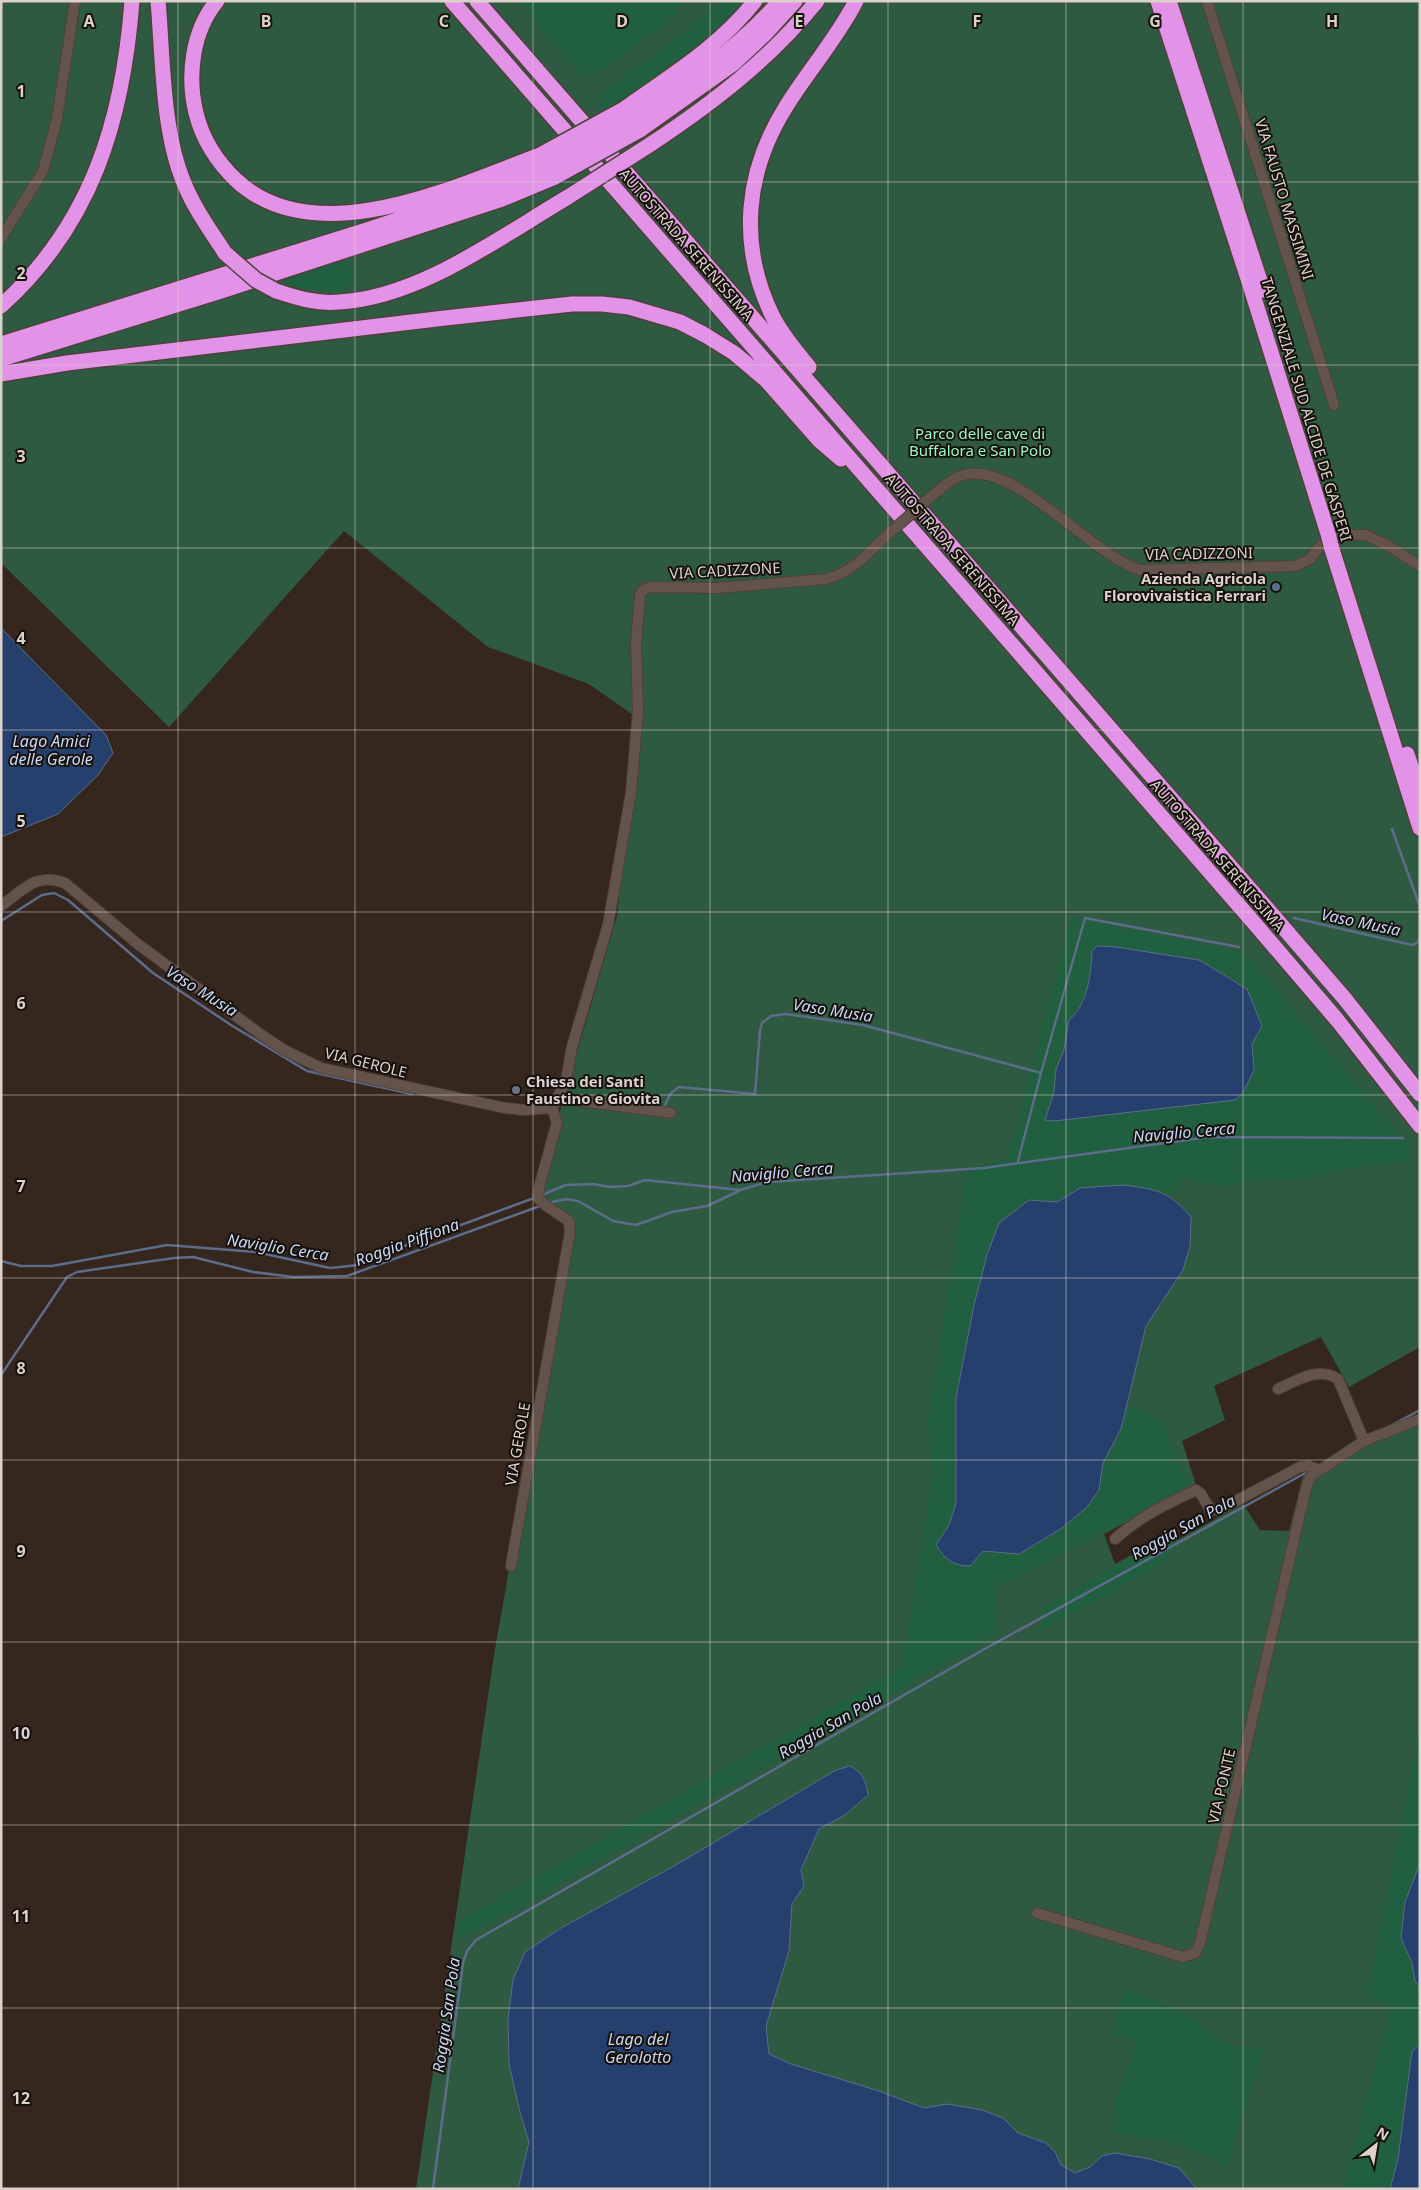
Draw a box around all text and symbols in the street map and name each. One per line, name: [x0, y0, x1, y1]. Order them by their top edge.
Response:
text: A: [83, 10, 95, 32]
text: B: [261, 10, 271, 32]
text: C: [439, 10, 449, 32]
text: D: [616, 10, 628, 32]
text: E: [795, 10, 804, 32]
text: F: [973, 10, 981, 32]
text: G: [1149, 10, 1161, 32]
text: H: [1326, 10, 1338, 32]
text: 1: [16, 80, 26, 102]
street label: VIA FAUSTO MASSIMINI: [1251, 116, 1319, 282]
street label: AUTOSTRADA SERENISSIMA: [615, 164, 759, 325]
text: 2: [16, 262, 26, 284]
street label: TANGENZIALE SUD ALCIDE DE GASPERI: [1257, 275, 1357, 543]
park label: Parco delle cave di Buffalora e San Polo: [909, 423, 1051, 460]
text: 3: [16, 445, 26, 467]
street label: AUTOSTRADA SERENISSIMA: [881, 469, 1025, 630]
street label: VIA CADIZZONI: [1145, 542, 1253, 564]
street label: VIA CADIZZONE: [669, 557, 781, 583]
place label: Azienda Agricola Florovivaistica Ferrari: [1104, 568, 1266, 605]
marker: Azienda Agricola Florovivaistica Ferrari: [1270, 581, 1282, 593]
text: 4: [16, 627, 26, 649]
water label: Lago Amici delle Gerole: [9, 730, 93, 770]
street label: AUTOSTRADA SERENISSIMA: [1146, 775, 1290, 936]
text: 5: [16, 810, 26, 832]
water label: Vaso Musia: [1319, 903, 1403, 941]
water label: Vaso Musia: [162, 960, 242, 1022]
text: 6: [16, 992, 26, 1014]
water label: Vaso Musia: [792, 993, 874, 1027]
street label: VIA GEROLE: [323, 1042, 409, 1082]
place label: Chiesa dei Santi Faustino e Giovita: [526, 1071, 660, 1108]
marker: Chiesa dei Santi Faustino e Giovita: [510, 1084, 522, 1096]
water label: Naviglio Cerca: [1132, 1117, 1236, 1147]
water label: Naviglio Cerca: [730, 1157, 834, 1187]
text: 7: [16, 1175, 26, 1197]
water label: Roggia Piffiona: [352, 1213, 462, 1271]
water label: Naviglio Cerca: [226, 1228, 330, 1266]
text: 8: [16, 1357, 26, 1379]
street label: VIA GEROLE: [500, 1401, 534, 1487]
water label: Roggia San Pola: [1127, 1489, 1239, 1565]
text: 9: [16, 1540, 26, 1562]
water label: Roggia San Pola: [774, 1686, 886, 1764]
text: 10: [12, 1722, 30, 1744]
street label: VIA PONTE: [1203, 1747, 1239, 1825]
text: 11: [12, 1905, 30, 1927]
water label: Roggia San Pola: [427, 1956, 465, 2074]
water label: Lago del Gerolotto: [605, 2028, 671, 2068]
text: 12: [12, 2087, 30, 2109]
north arrow: [1351, 2120, 1401, 2170]
text: N: [1373, 2122, 1393, 2145]

